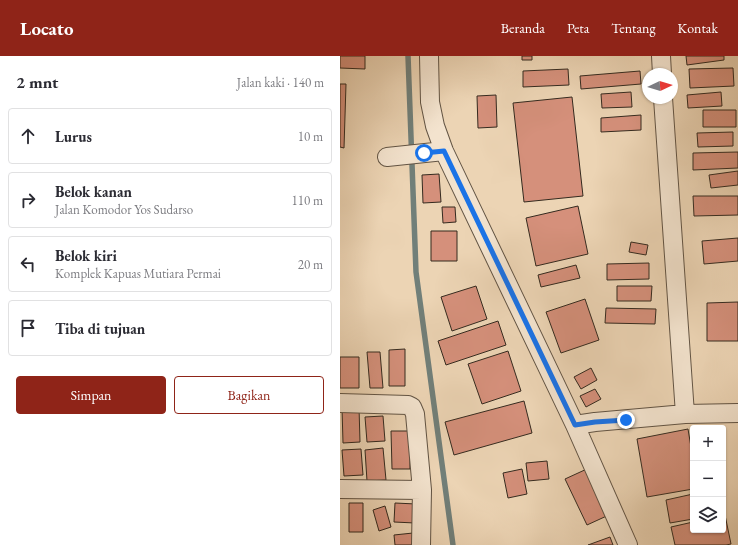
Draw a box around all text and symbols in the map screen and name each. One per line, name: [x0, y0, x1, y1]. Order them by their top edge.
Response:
text: Locato: [20, 16, 74, 41]
text: Beranda: [501, 19, 545, 37]
text: Peta: [567, 19, 589, 37]
text: Tentang: [611, 19, 656, 37]
text: Kontak: [678, 19, 718, 37]
north arrow: [642, 68, 678, 104]
text: 2 mnt: [16, 71, 58, 93]
text: Jalan kaki · 140 m: [237, 74, 324, 91]
icon: ahead: [17, 125, 39, 147]
text: Lurus: [55, 127, 92, 146]
text: 10 m: [298, 128, 323, 145]
route start: [415, 144, 433, 162]
text: Belok kanan: [55, 182, 132, 201]
icon: right: [17, 189, 39, 211]
text: 110 m: [292, 192, 323, 209]
text: Jalan Komodor Yos Sudarso: [55, 201, 193, 218]
text: Belok kiri: [55, 246, 117, 265]
icon: left: [17, 253, 39, 275]
text: 20 m: [298, 256, 323, 273]
text: Komplek Kapuas Mutiara Permai: [55, 265, 221, 282]
icon: arrive: [17, 317, 39, 339]
text: Tiba di tujuan: [55, 319, 145, 338]
button: Simpan: [16, 376, 166, 414]
button: Bagikan: [174, 376, 324, 414]
route end: [617, 411, 635, 429]
map controls: [690, 425, 726, 533]
button: +: [690, 425, 726, 461]
button: −: [690, 461, 726, 497]
button: layers: [690, 497, 726, 533]

